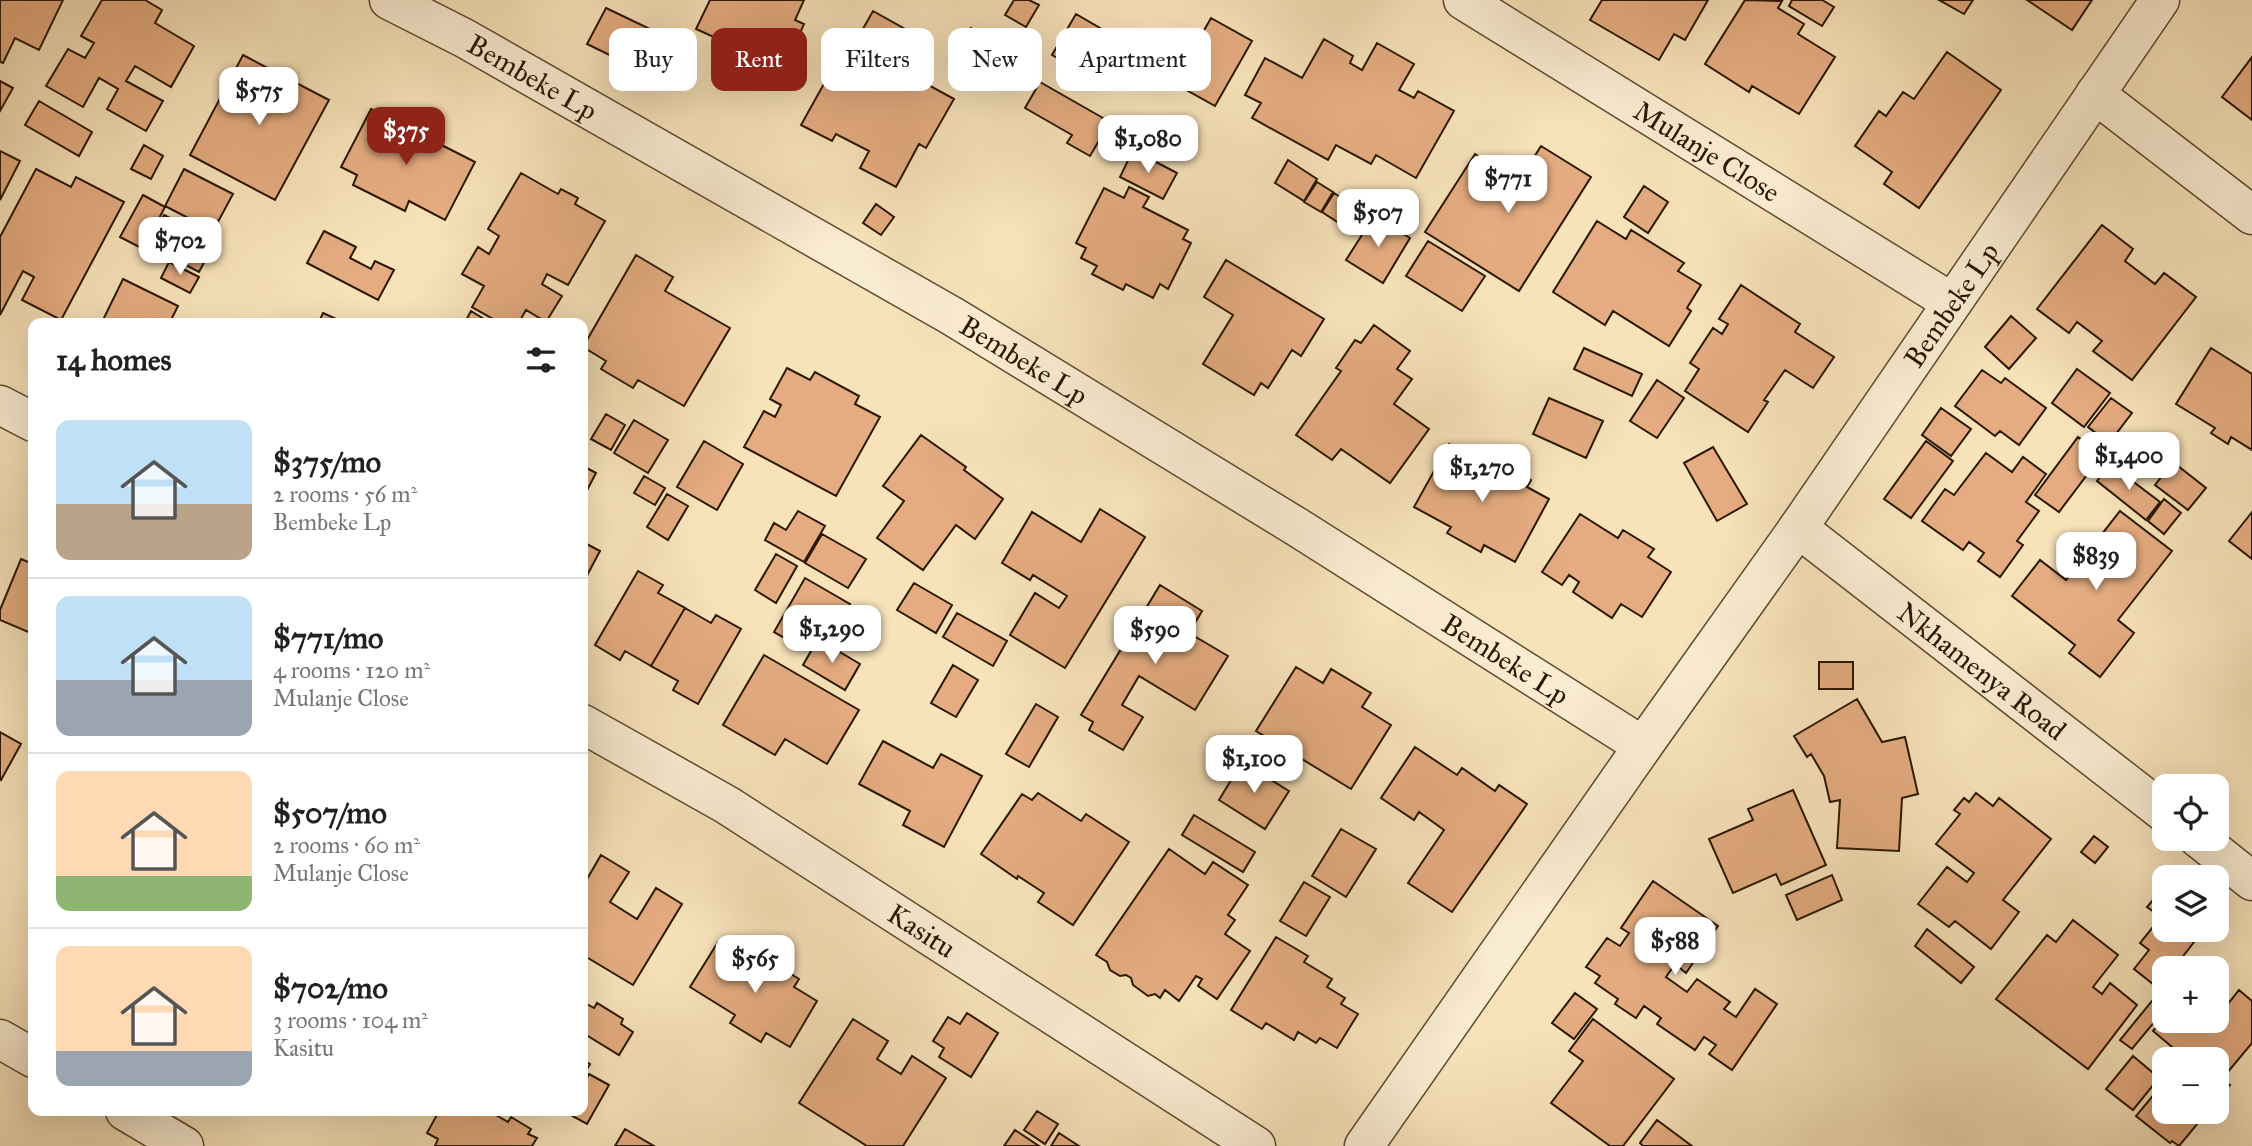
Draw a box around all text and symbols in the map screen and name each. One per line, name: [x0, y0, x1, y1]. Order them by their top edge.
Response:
street label: Bembeke Lp: [461, 26, 604, 128]
chip: Buy: [609, 28, 697, 91]
chip: Rent: [711, 28, 807, 91]
chip: Filters: [821, 28, 934, 91]
chip: New: [948, 28, 1042, 91]
chip: Apartment: [1056, 28, 1211, 91]
pin: $575: [218, 68, 300, 127]
text: $575: [235, 76, 283, 104]
street label: Mulanje Close: [1628, 93, 1787, 209]
pin: $375: [365, 108, 447, 167]
text: $375: [383, 116, 429, 144]
pin: $1,080: [1091, 116, 1205, 175]
text: $1,080: [1114, 124, 1182, 152]
pin: $771: [1467, 156, 1549, 215]
text: $771: [1484, 164, 1532, 192]
pin: $507: [1337, 190, 1419, 249]
text: $507: [1353, 198, 1403, 226]
pin: $702: [139, 218, 221, 277]
text: $702: [155, 226, 205, 254]
street label: Bembeke Lp: [1896, 235, 2006, 374]
street label: Bembeke Lp: [953, 308, 1094, 412]
icon: filters: [522, 341, 560, 379]
text: 14 homes: [56, 342, 171, 378]
pin: $1,400: [2072, 433, 2186, 492]
text: $1,400: [2095, 441, 2163, 469]
text: $375/mo: [273, 444, 381, 480]
pin: $1,270: [1425, 444, 1539, 504]
icon: home: [112, 448, 196, 532]
text: $1,270: [1449, 453, 1515, 481]
text: 2 rooms · 56 m²: [273, 480, 417, 508]
text: Bembeke Lp: [273, 508, 391, 536]
pin: $839: [2055, 532, 2137, 592]
text: $839: [2072, 541, 2120, 569]
street label: Nkhamenya Road: [1891, 594, 2074, 747]
pin: $1,290: [775, 606, 889, 665]
pin: $590: [1114, 606, 1196, 666]
street label: Bembeke Lp: [1435, 606, 1576, 712]
text: $1,290: [799, 614, 865, 642]
text: $590: [1130, 615, 1180, 643]
text: $771/mo: [273, 620, 383, 656]
icon: home: [112, 624, 196, 708]
text: 4 rooms · 120 m²: [273, 656, 430, 684]
text: Mulanje Close: [273, 684, 409, 712]
pin: $1,100: [1197, 736, 1311, 795]
text: $1,100: [1222, 744, 1286, 772]
map controls: [2152, 774, 2229, 1124]
button: locate: [2152, 774, 2229, 851]
text: $507/mo: [273, 795, 387, 831]
icon: home: [112, 799, 196, 883]
text: 2 rooms · 60 m²: [273, 831, 420, 859]
text: Mulanje Close: [273, 859, 409, 887]
button: layers: [2152, 865, 2229, 942]
street label: Kasitu: [881, 896, 963, 965]
pin: $588: [1634, 918, 1716, 977]
text: $588: [1651, 926, 1699, 954]
pin: $565: [714, 936, 796, 995]
text: $565: [732, 944, 778, 972]
button: +: [2152, 956, 2229, 1033]
text: $702/mo: [273, 970, 388, 1006]
icon: home: [112, 974, 196, 1058]
text: 3 rooms · 104 m²: [273, 1006, 428, 1034]
text: Kasitu: [273, 1034, 334, 1062]
button: −: [2152, 1047, 2229, 1124]

